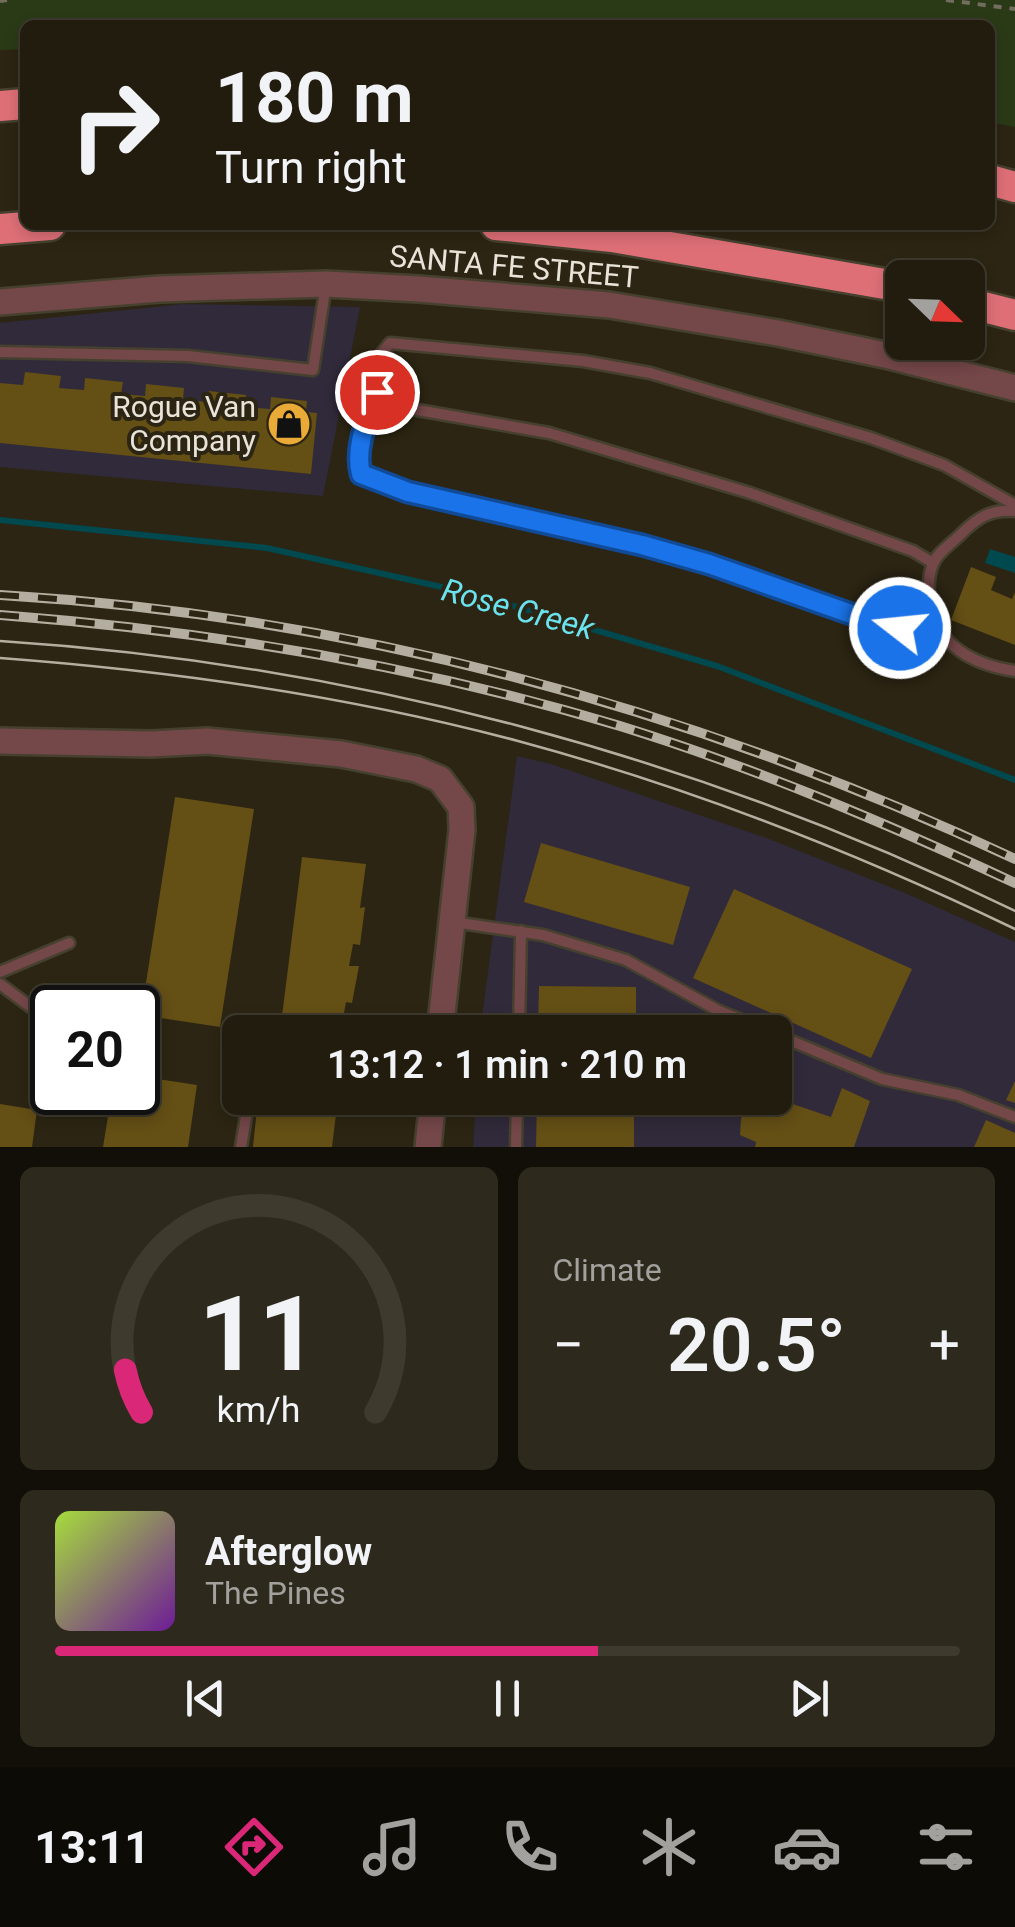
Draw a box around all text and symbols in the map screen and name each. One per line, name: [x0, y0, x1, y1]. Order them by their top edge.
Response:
text: 180 m: [215, 57, 414, 139]
icon: right: [50, 60, 180, 190]
text: Turn right: [215, 141, 407, 194]
street label: SANTA FE STREET: [388, 238, 640, 295]
north arrow: [885, 260, 985, 360]
map controls: [885, 260, 985, 360]
pin: [335, 350, 420, 435]
icon: arrive: [350, 365, 405, 420]
place label: Rogue Van Company: [112, 389, 256, 458]
shop icon: Rogue Van Company: [266, 401, 312, 447]
water label: Rose Creek: [438, 570, 600, 648]
position arrow: [848, 576, 952, 680]
speed limit sign: 20: [30, 985, 160, 1115]
text: 13:12 · 1 min · 210 m: [327, 1043, 687, 1087]
text: Climate: [553, 1251, 662, 1289]
text: 11: [199, 1274, 318, 1395]
text: 20.5°: [667, 1301, 846, 1389]
text: −: [553, 1313, 584, 1377]
text: +: [929, 1313, 960, 1377]
text: km/h: [217, 1389, 301, 1431]
text: Afterglow: [205, 1530, 372, 1574]
text: The Pines: [205, 1574, 346, 1612]
icon: previous: [178, 1671, 233, 1726]
icon: pause: [480, 1671, 535, 1726]
icon: next: [782, 1671, 837, 1726]
icon: directions: [219, 1812, 289, 1882]
icon: music: [357, 1812, 427, 1882]
icon: phone: [495, 1812, 565, 1882]
icon: climate: [634, 1812, 704, 1882]
icon: car: [772, 1812, 842, 1882]
icon: filters: [911, 1812, 981, 1882]
text: 13:11: [34, 1821, 150, 1874]

